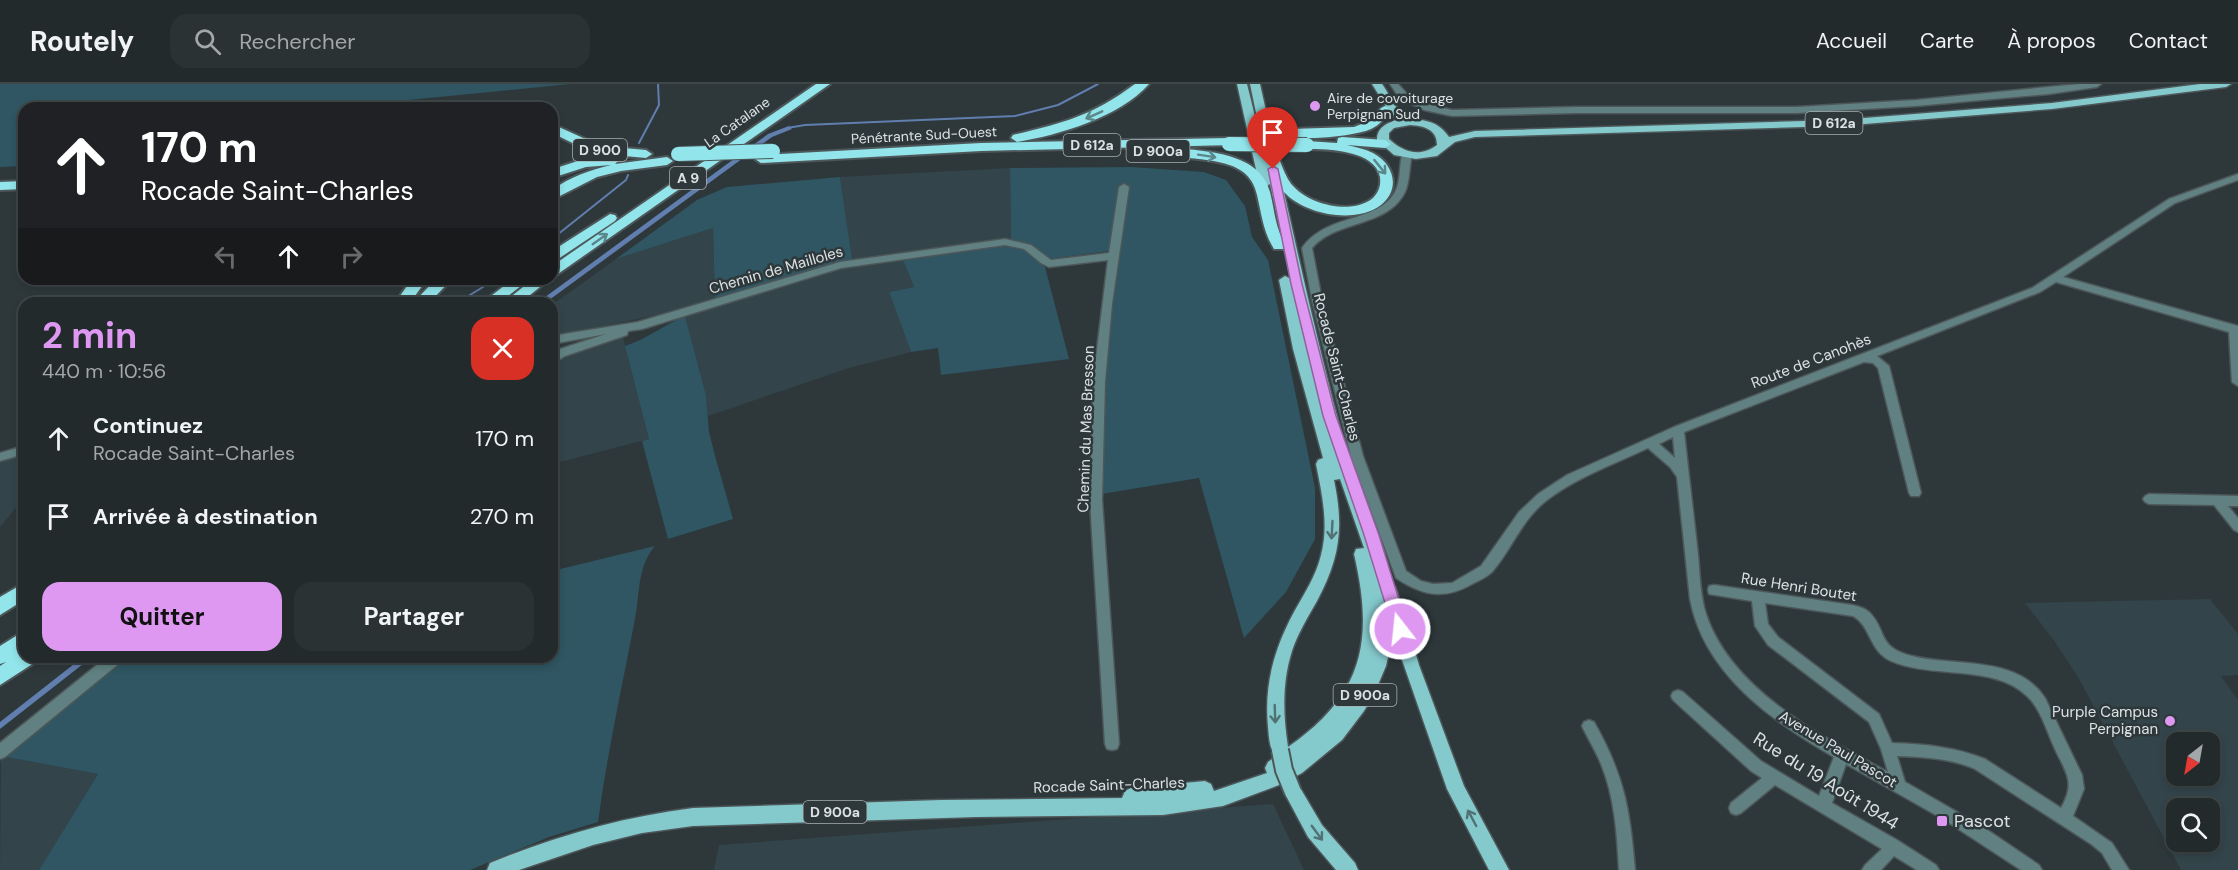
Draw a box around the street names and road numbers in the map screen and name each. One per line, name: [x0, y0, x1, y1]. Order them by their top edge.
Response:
street label: La Catalane: [701, 93, 773, 151]
road number: D 612a: [1806, 112, 1862, 134]
street label: Pénétrante Sud-Ouest: [851, 122, 997, 148]
road number: D 612a: [1064, 134, 1120, 156]
road number: D 900: [573, 139, 627, 161]
road number: D 900a: [1126, 140, 1190, 162]
road number: A 9: [670, 167, 706, 189]
street label: Chemin de Mailloles: [707, 241, 845, 299]
street label: Rocade Saint-Charles: [1309, 291, 1365, 443]
street label: Route de Canohès: [1748, 329, 1874, 393]
street label: Chemin du Mas Bresson: [1073, 345, 1099, 513]
street label: Rue Henri Boutet: [1740, 568, 1858, 606]
road number: D 900a: [1334, 684, 1396, 706]
street label: Avenue Paul Pascot: [1775, 706, 1901, 792]
street label: Rue du 19 Août 1944: [1749, 727, 1903, 836]
street label: Rocade Saint-Charles: [1033, 772, 1185, 798]
road number: D 900a: [804, 801, 866, 823]

